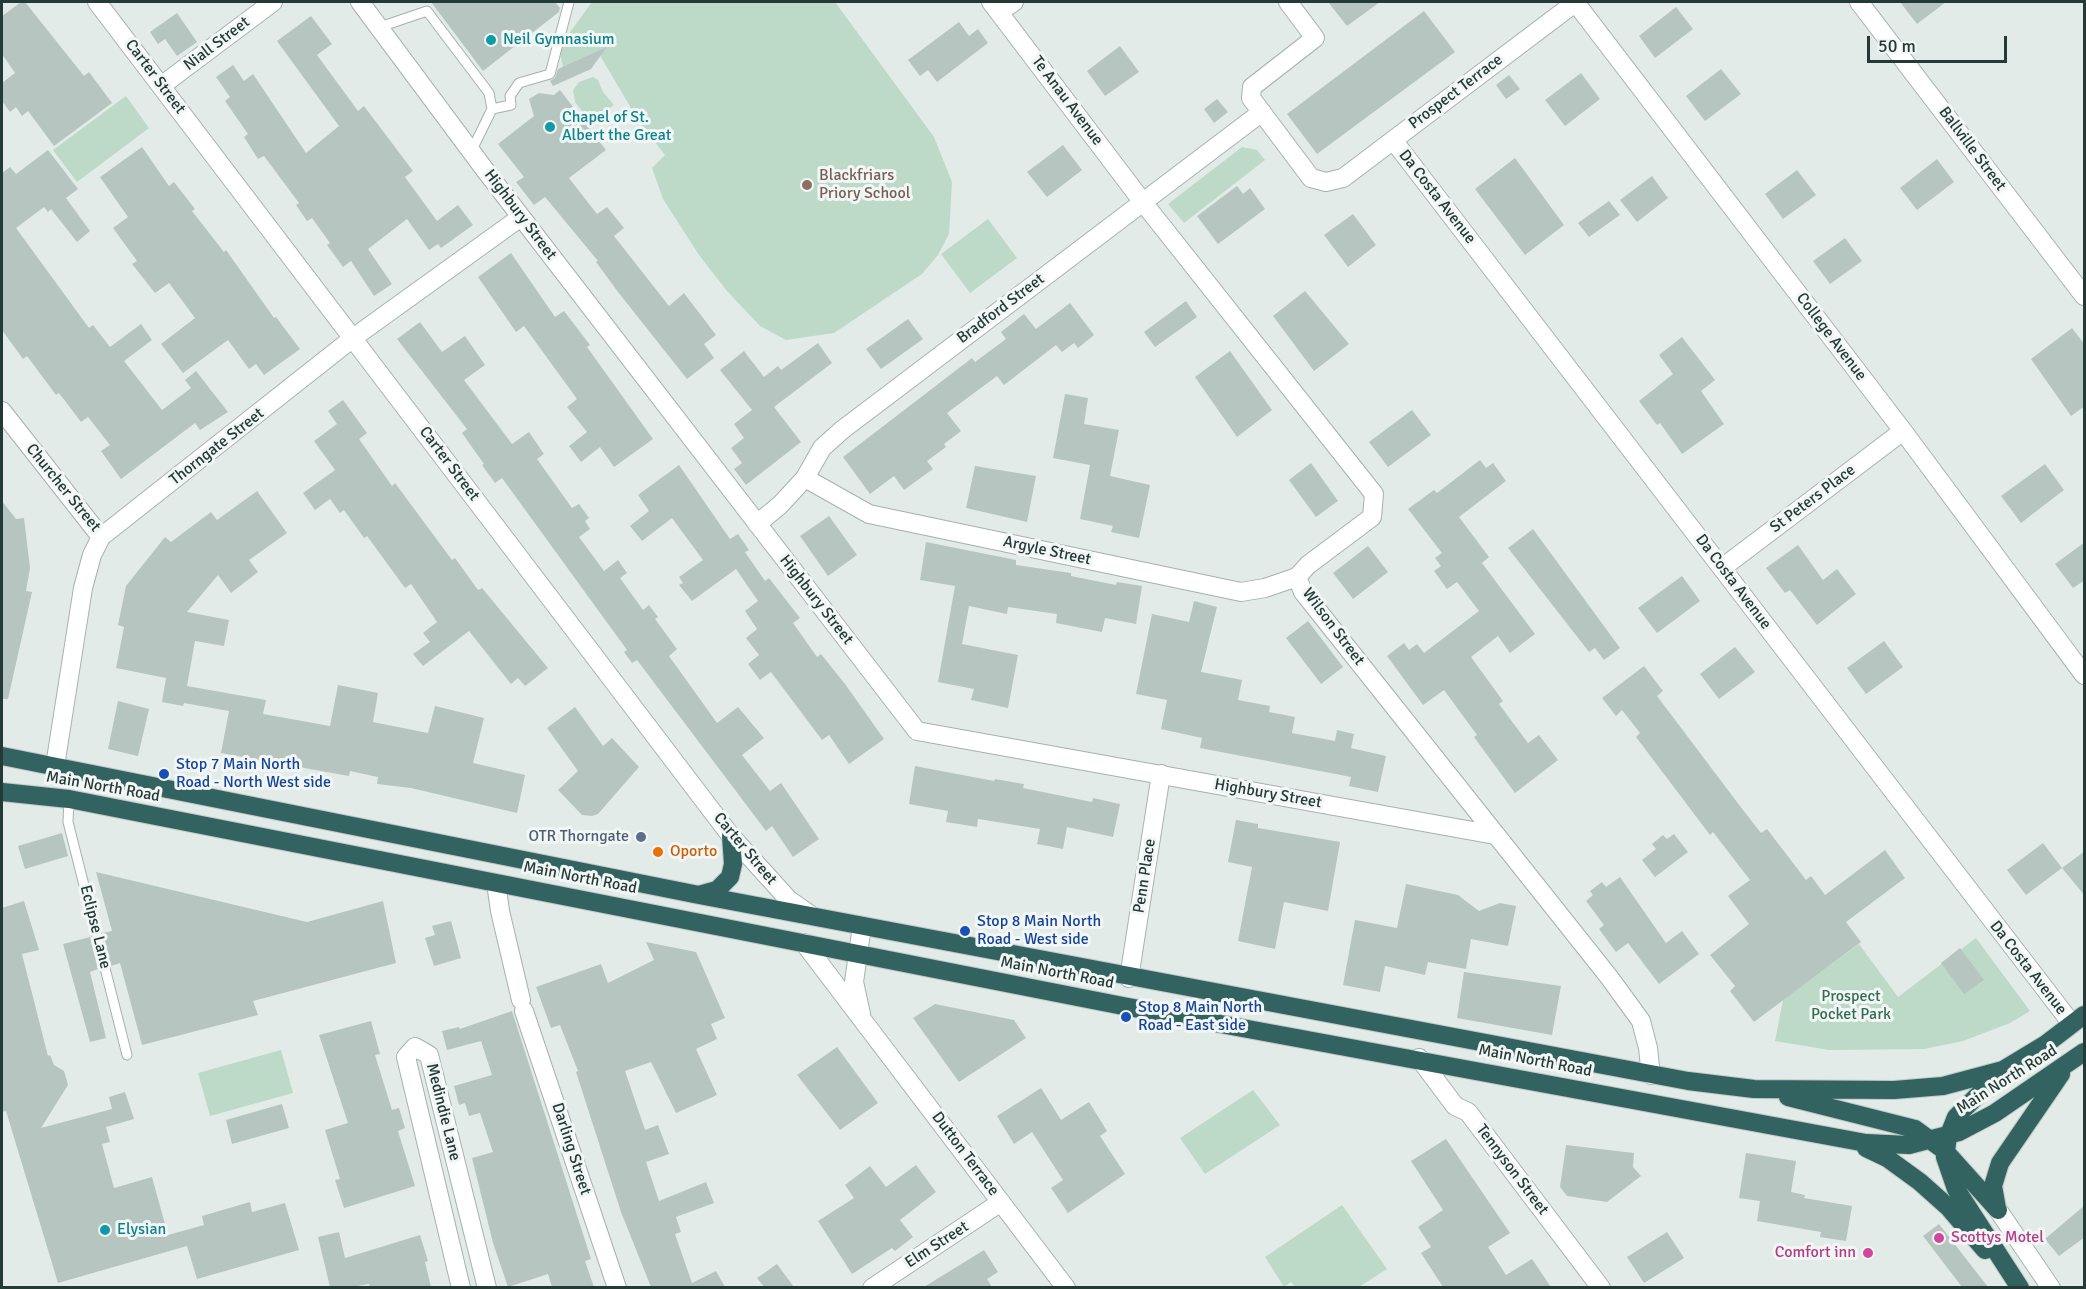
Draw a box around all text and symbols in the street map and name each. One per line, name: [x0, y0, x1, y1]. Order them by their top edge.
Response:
street label: Niall Street: [180, 13, 254, 75]
scale bar: [1870, 24, 2010, 62]
place label: Neil Gymnasium: [503, 30, 615, 50]
marker: Neil Gymnasium: [484, 33, 498, 47]
text: 50 m: [1878, 35, 1916, 57]
street label: Carter Street: [121, 36, 189, 118]
street label: Prospect Terrace: [1405, 50, 1507, 134]
street label: Te Anau Avenue: [1027, 52, 1107, 150]
street label: Ballville Street: [1934, 103, 2010, 195]
place label: Chapel of St. Albert the Great: [562, 108, 671, 146]
marker: Chapel of St. Albert the Great: [543, 120, 557, 134]
street label: Da Costa Avenue: [1394, 146, 1480, 248]
street label: Highbury Street: [480, 166, 560, 264]
place label: Blackfriars Priory School: [819, 166, 910, 204]
marker: Blackfriars Priory School: [800, 178, 814, 192]
street label: Bradford Street: [953, 270, 1049, 348]
street label: College Avenue: [1792, 289, 1870, 385]
street label: Thorngate Street: [166, 404, 268, 490]
street label: Carter Street: [415, 423, 483, 505]
street label: Churcher Street: [22, 440, 104, 536]
street label: St Peters Place: [1767, 461, 1859, 537]
street label: Da Costa Avenue: [1691, 531, 1775, 633]
street label: Argyle Street: [1001, 532, 1093, 570]
street label: Highbury Street: [775, 551, 857, 649]
street label: Wilson Street: [1298, 585, 1368, 669]
place label: Stop 7 Main North Road - North West side: [176, 755, 331, 793]
marker: Stop 7 Main North Road - North West side: [157, 767, 171, 781]
street label: Main North Road: [45, 768, 161, 806]
street label: Highbury Street: [1213, 775, 1323, 813]
street label: Carter Street: [709, 809, 781, 889]
place label: OTR Thorngate: [529, 827, 629, 847]
marker: OTR Thorngate: [634, 830, 648, 844]
street label: Penn Place: [1130, 837, 1160, 915]
place label: Oporto: [670, 842, 717, 862]
marker: Oporto: [651, 845, 665, 859]
street label: Main North Road: [522, 858, 638, 898]
street label: Eclipse Lane: [75, 883, 115, 971]
place label: Stop 8 Main North Road - West side: [977, 912, 1101, 950]
street label: Da Costa Avenue: [1985, 917, 2071, 1019]
marker: Stop 8 Main North Road - West side: [958, 924, 972, 938]
street label: Main North Road: [999, 953, 1115, 993]
park label: Prospect Pocket Park: [1811, 987, 1891, 1025]
place label: Stop 8 Main North Road - East side: [1138, 998, 1262, 1036]
marker: Stop 8 Main North Road - East side: [1119, 1010, 1133, 1024]
street label: Main North Road: [1477, 1041, 1593, 1081]
street label: Main North Road: [1953, 1041, 2061, 1119]
street label: Medindie Lane: [422, 1061, 464, 1163]
street label: Darling Street: [547, 1101, 595, 1197]
street label: Dutton Terrace: [927, 1108, 1003, 1200]
street label: Tennyson Street: [1472, 1121, 1552, 1219]
street label: Elm Street: [902, 1217, 972, 1273]
place label: Elysian: [117, 1220, 166, 1240]
marker: Elysian: [98, 1223, 112, 1237]
place label: Scottys Motel: [1951, 1228, 2044, 1248]
marker: Scottys Motel: [1932, 1231, 1946, 1245]
place label: Comfort inn: [1775, 1243, 1856, 1263]
marker: Comfort inn: [1861, 1246, 1875, 1260]

